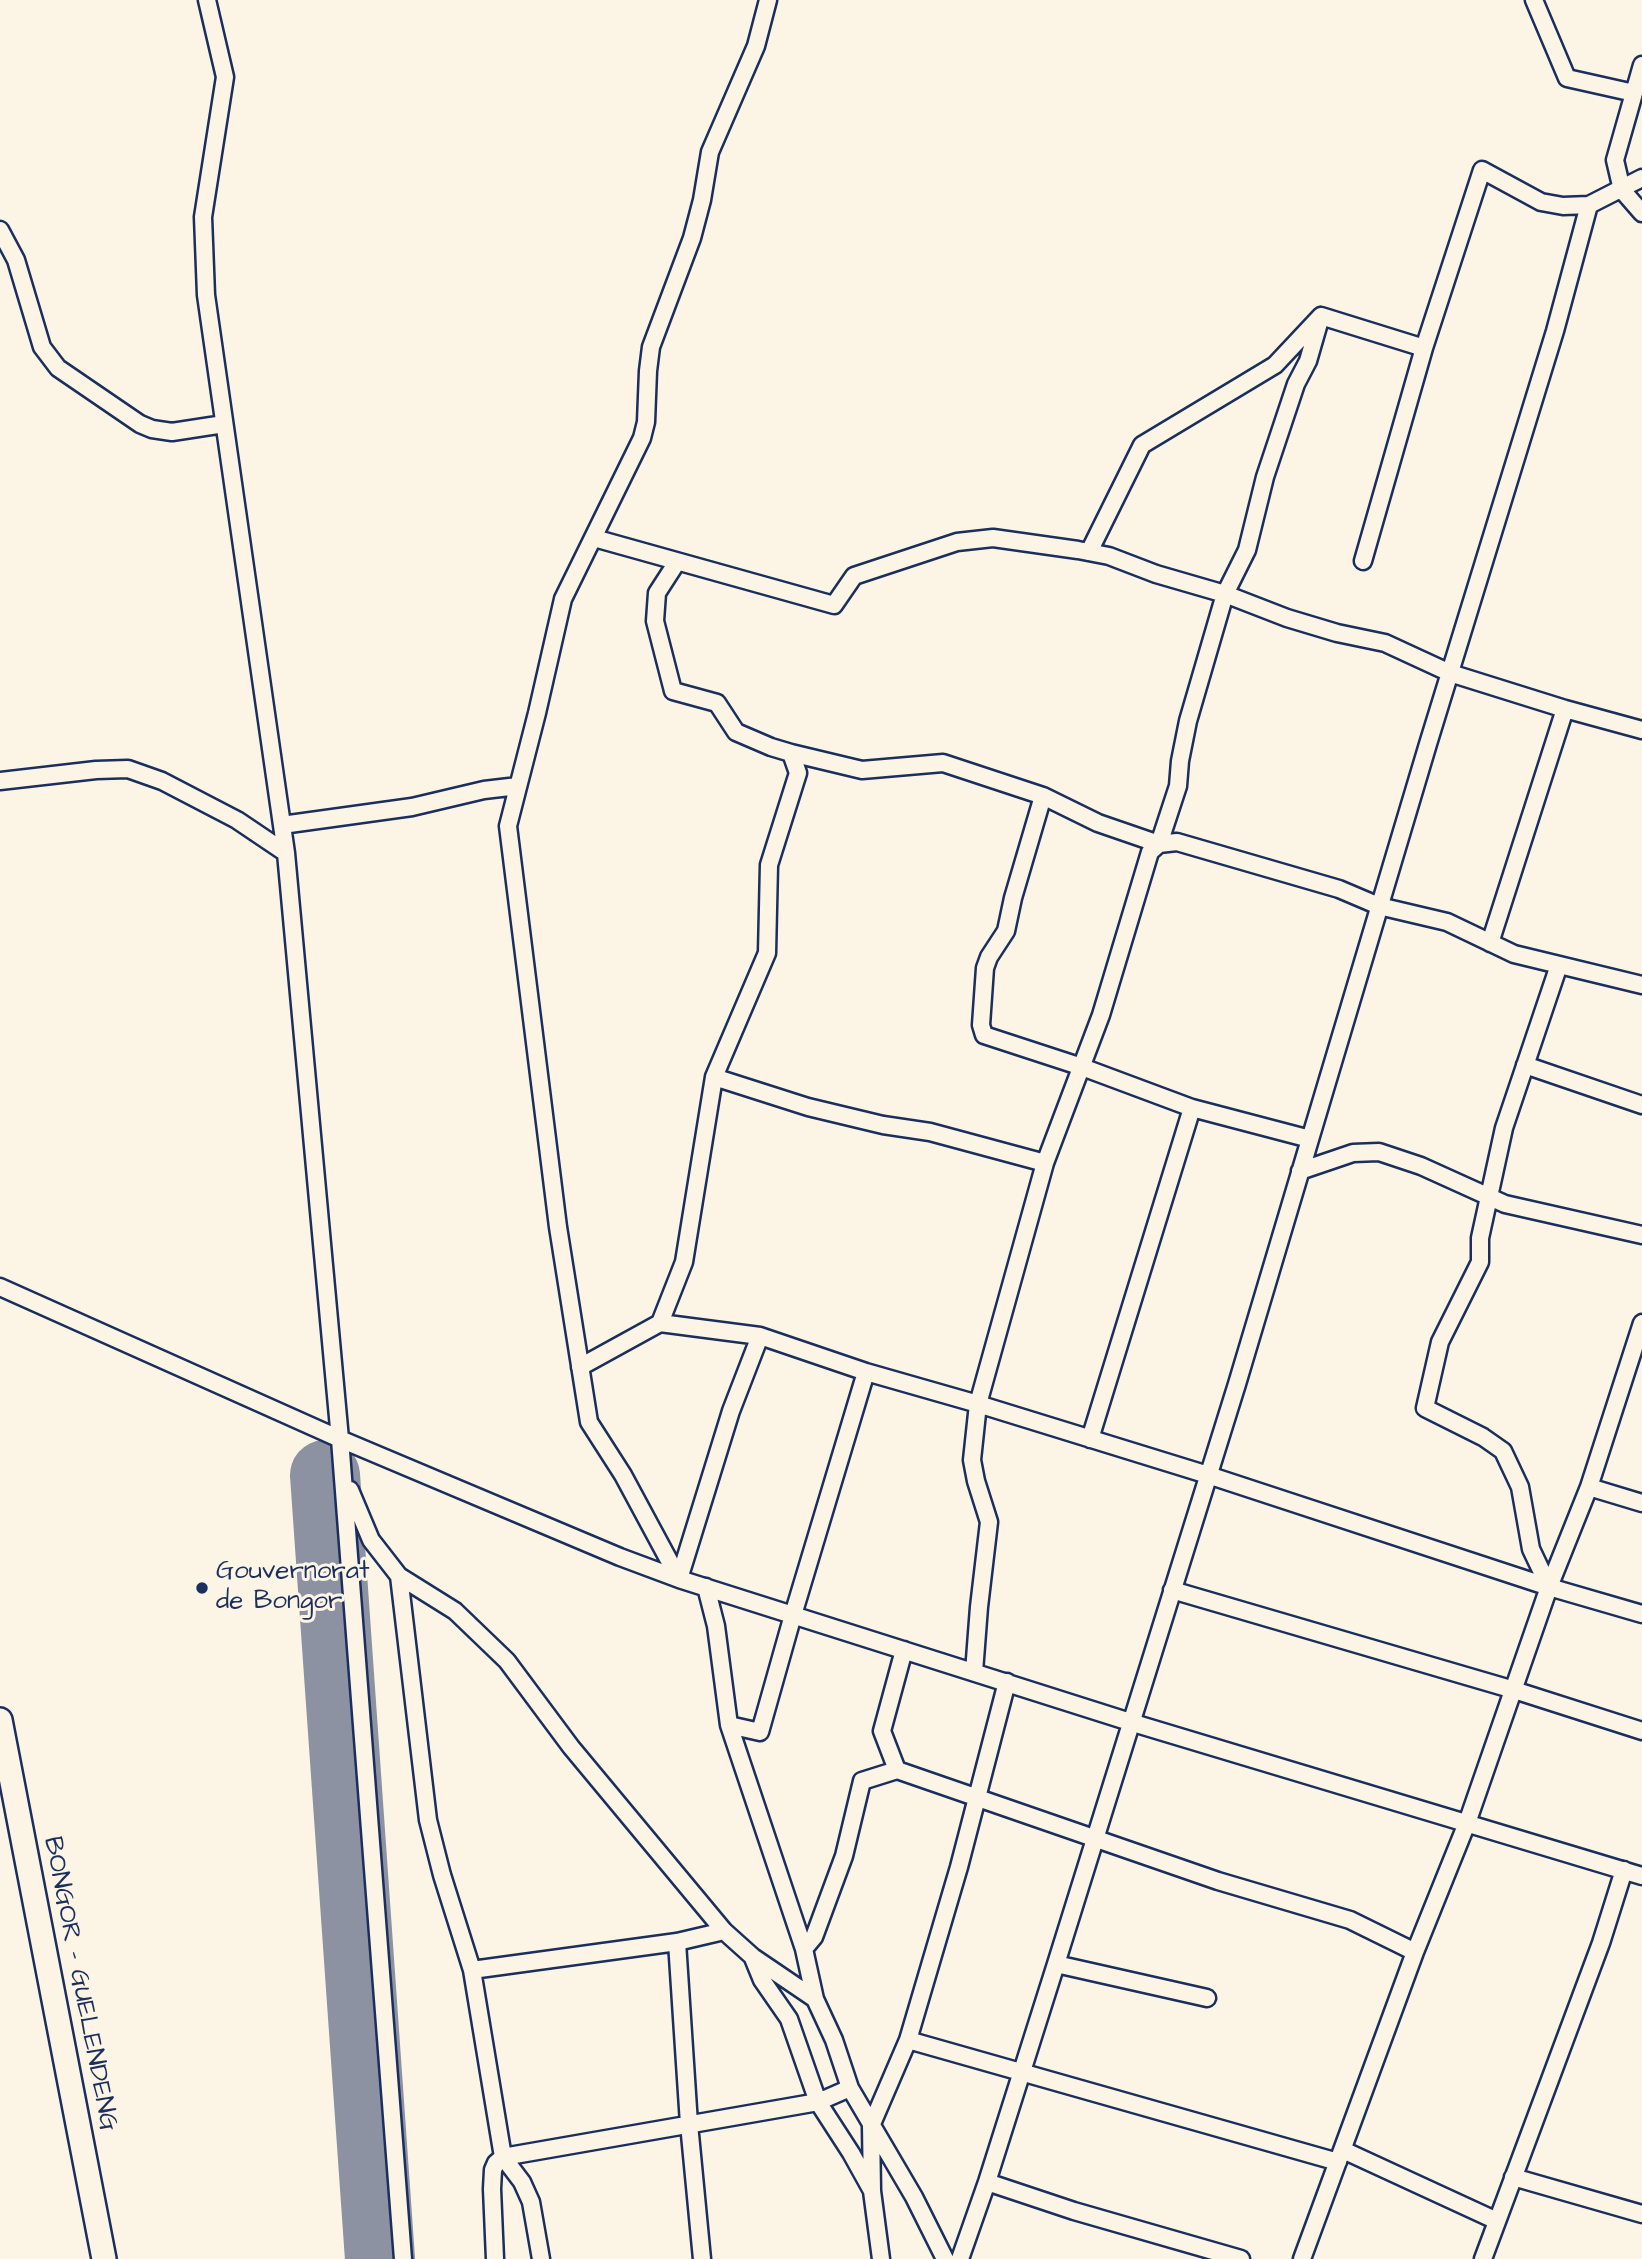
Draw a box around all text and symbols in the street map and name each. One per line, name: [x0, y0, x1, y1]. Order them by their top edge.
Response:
place label: Gouvernorat de Bongor: [216, 1557, 369, 1618]
marker: Gouvernorat de Bongor: [194, 1580, 210, 1596]
street label: BONGOR - GUELENDENG: [35, 1834, 123, 2134]

